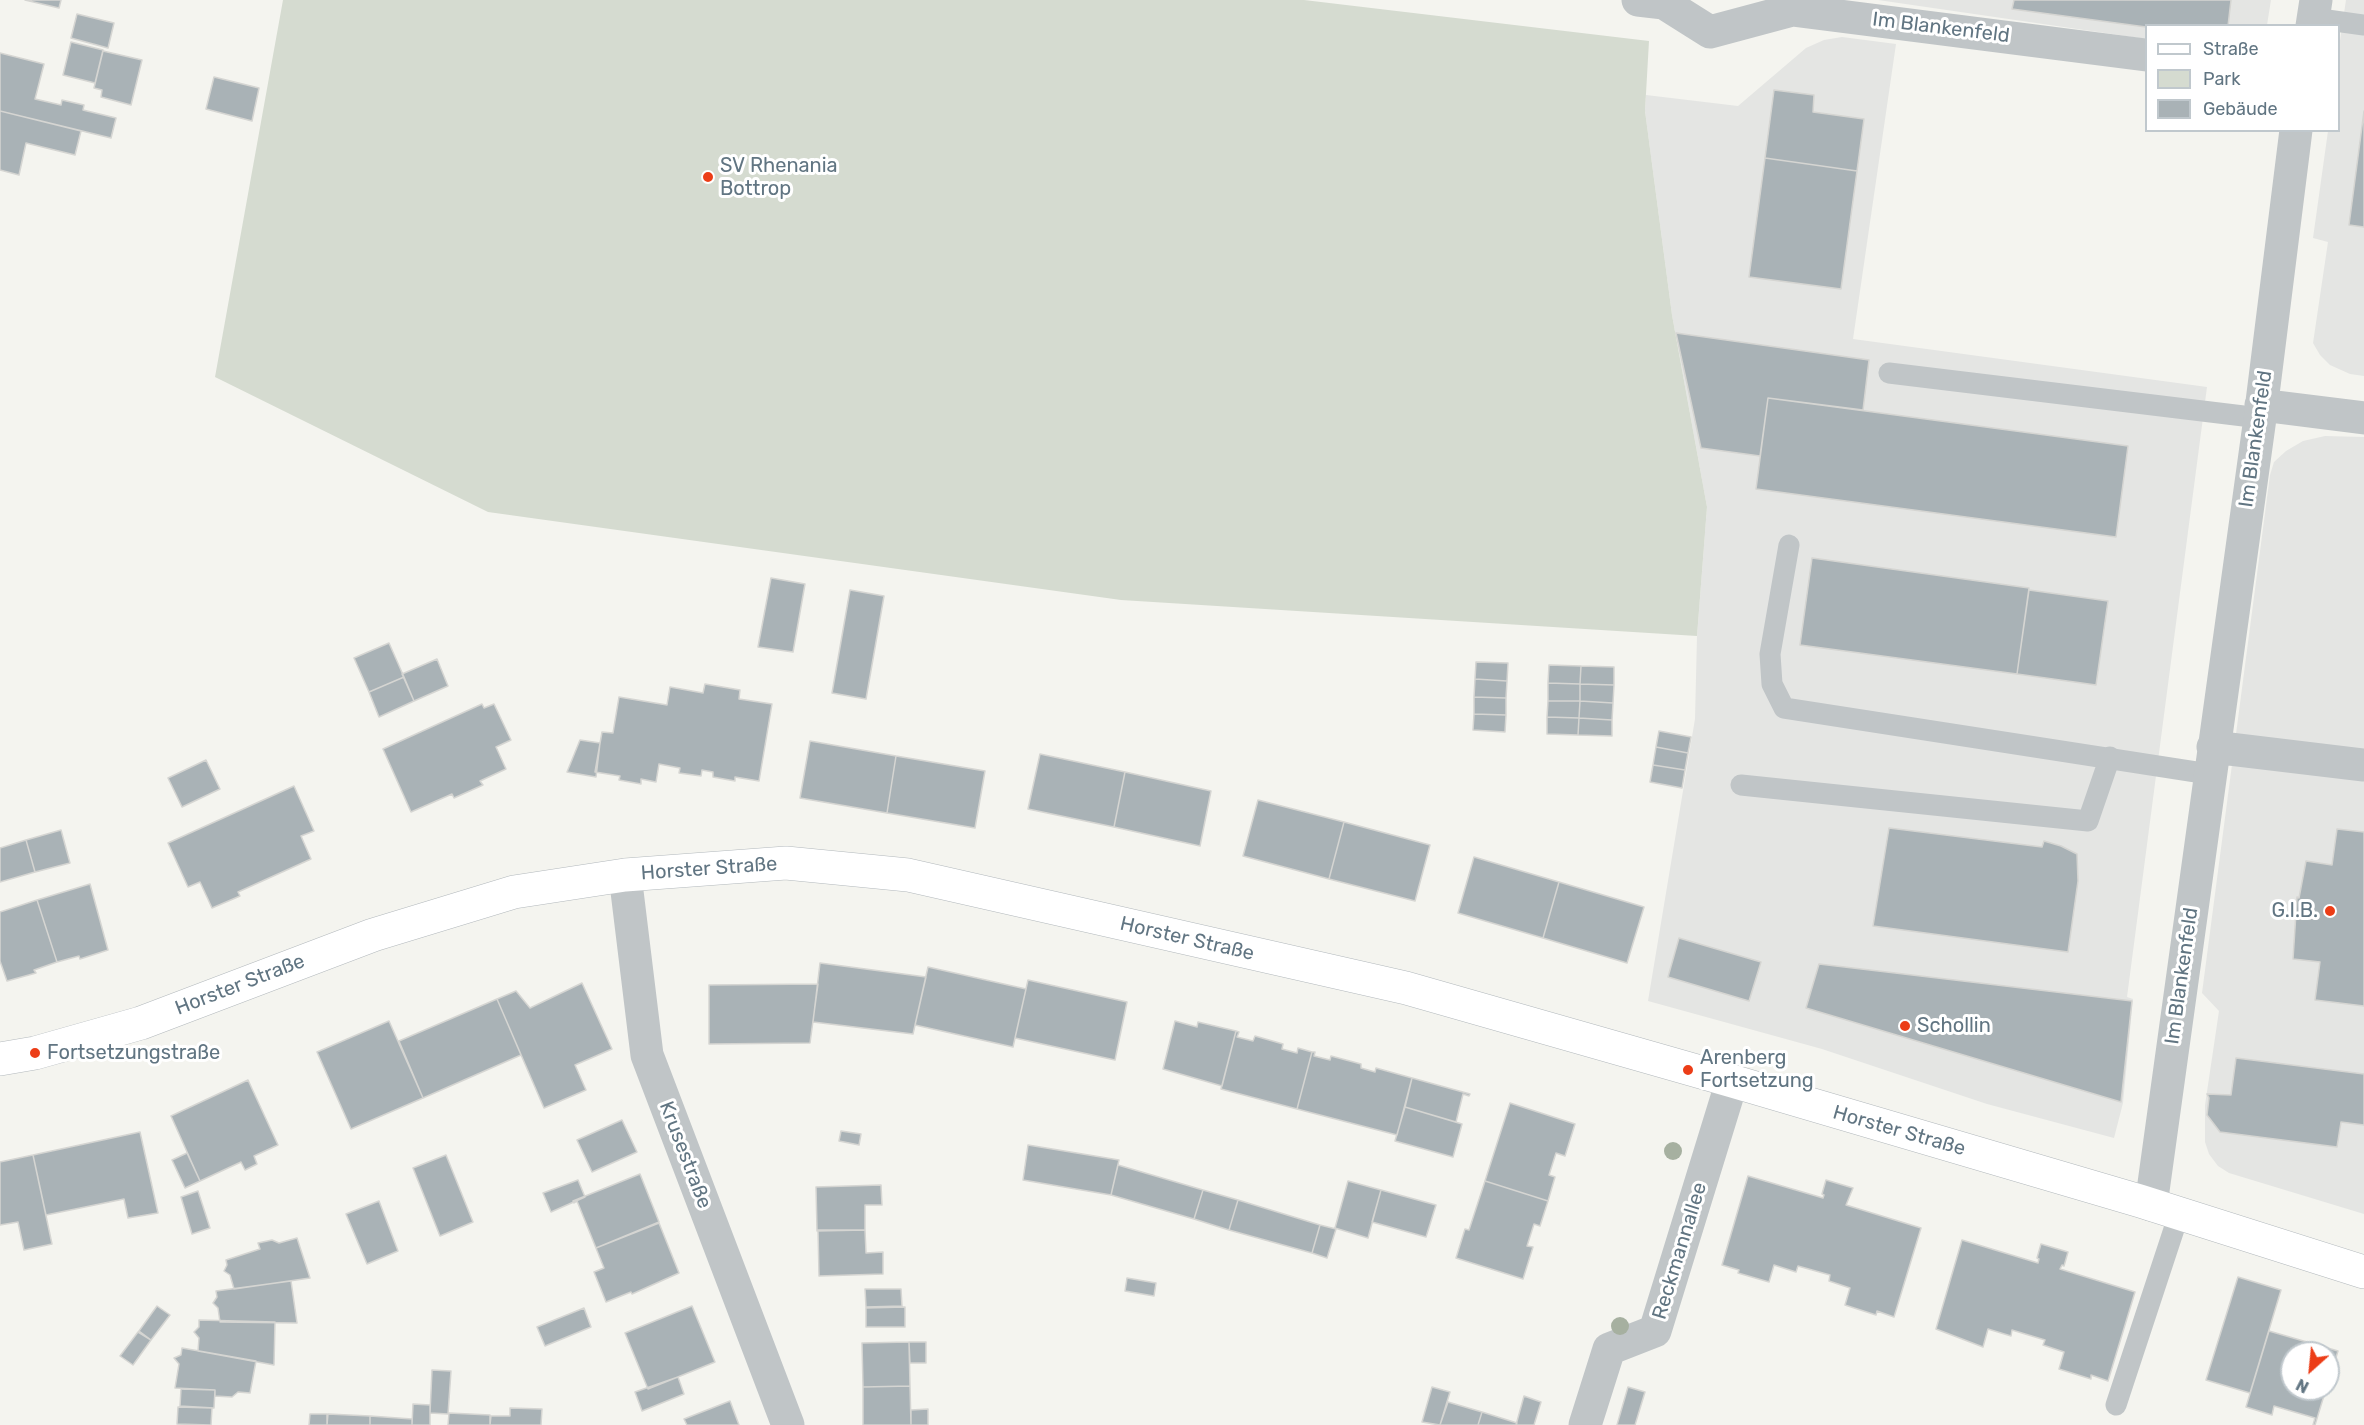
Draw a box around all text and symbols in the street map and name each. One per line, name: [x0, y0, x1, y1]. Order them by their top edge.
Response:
street label: Im Blankenfeld: [1871, 8, 2011, 48]
legend: [2145, 24, 2340, 132]
text: Straße: [2203, 38, 2259, 60]
text: Park: [2203, 68, 2240, 90]
text: Gebäude: [2203, 98, 2278, 120]
place label: SV Rhenania Bottrop: [720, 154, 838, 201]
marker: SV Rhenania Bottrop: [701, 170, 715, 184]
street label: Im Blankenfeld: [2235, 369, 2277, 509]
street label: Horster Straße: [640, 852, 778, 886]
place label: G.I.B.: [2271, 899, 2318, 923]
marker: G.I.B.: [2323, 904, 2337, 918]
street label: Im Blankenfeld: [2161, 906, 2203, 1046]
street label: Horster Straße: [1118, 912, 1256, 966]
street label: Horster Straße: [172, 949, 308, 1021]
place label: Schollin: [1917, 1014, 1991, 1038]
marker: Schollin: [1898, 1019, 1912, 1033]
place label: Fortsetzungstraße: [47, 1041, 220, 1065]
marker: Fortsetzungstraße: [28, 1046, 42, 1060]
place label: Arenberg Fortsetzung: [1700, 1046, 1814, 1093]
marker: Arenberg Fortsetzung: [1681, 1063, 1695, 1077]
street label: Krusestraße: [654, 1098, 716, 1212]
street label: Horster Straße: [1830, 1101, 1968, 1161]
street label: Reckmannallee: [1648, 1180, 1712, 1322]
north arrow: [2280, 1341, 2340, 1401]
text: N: [2293, 1375, 2312, 1397]

